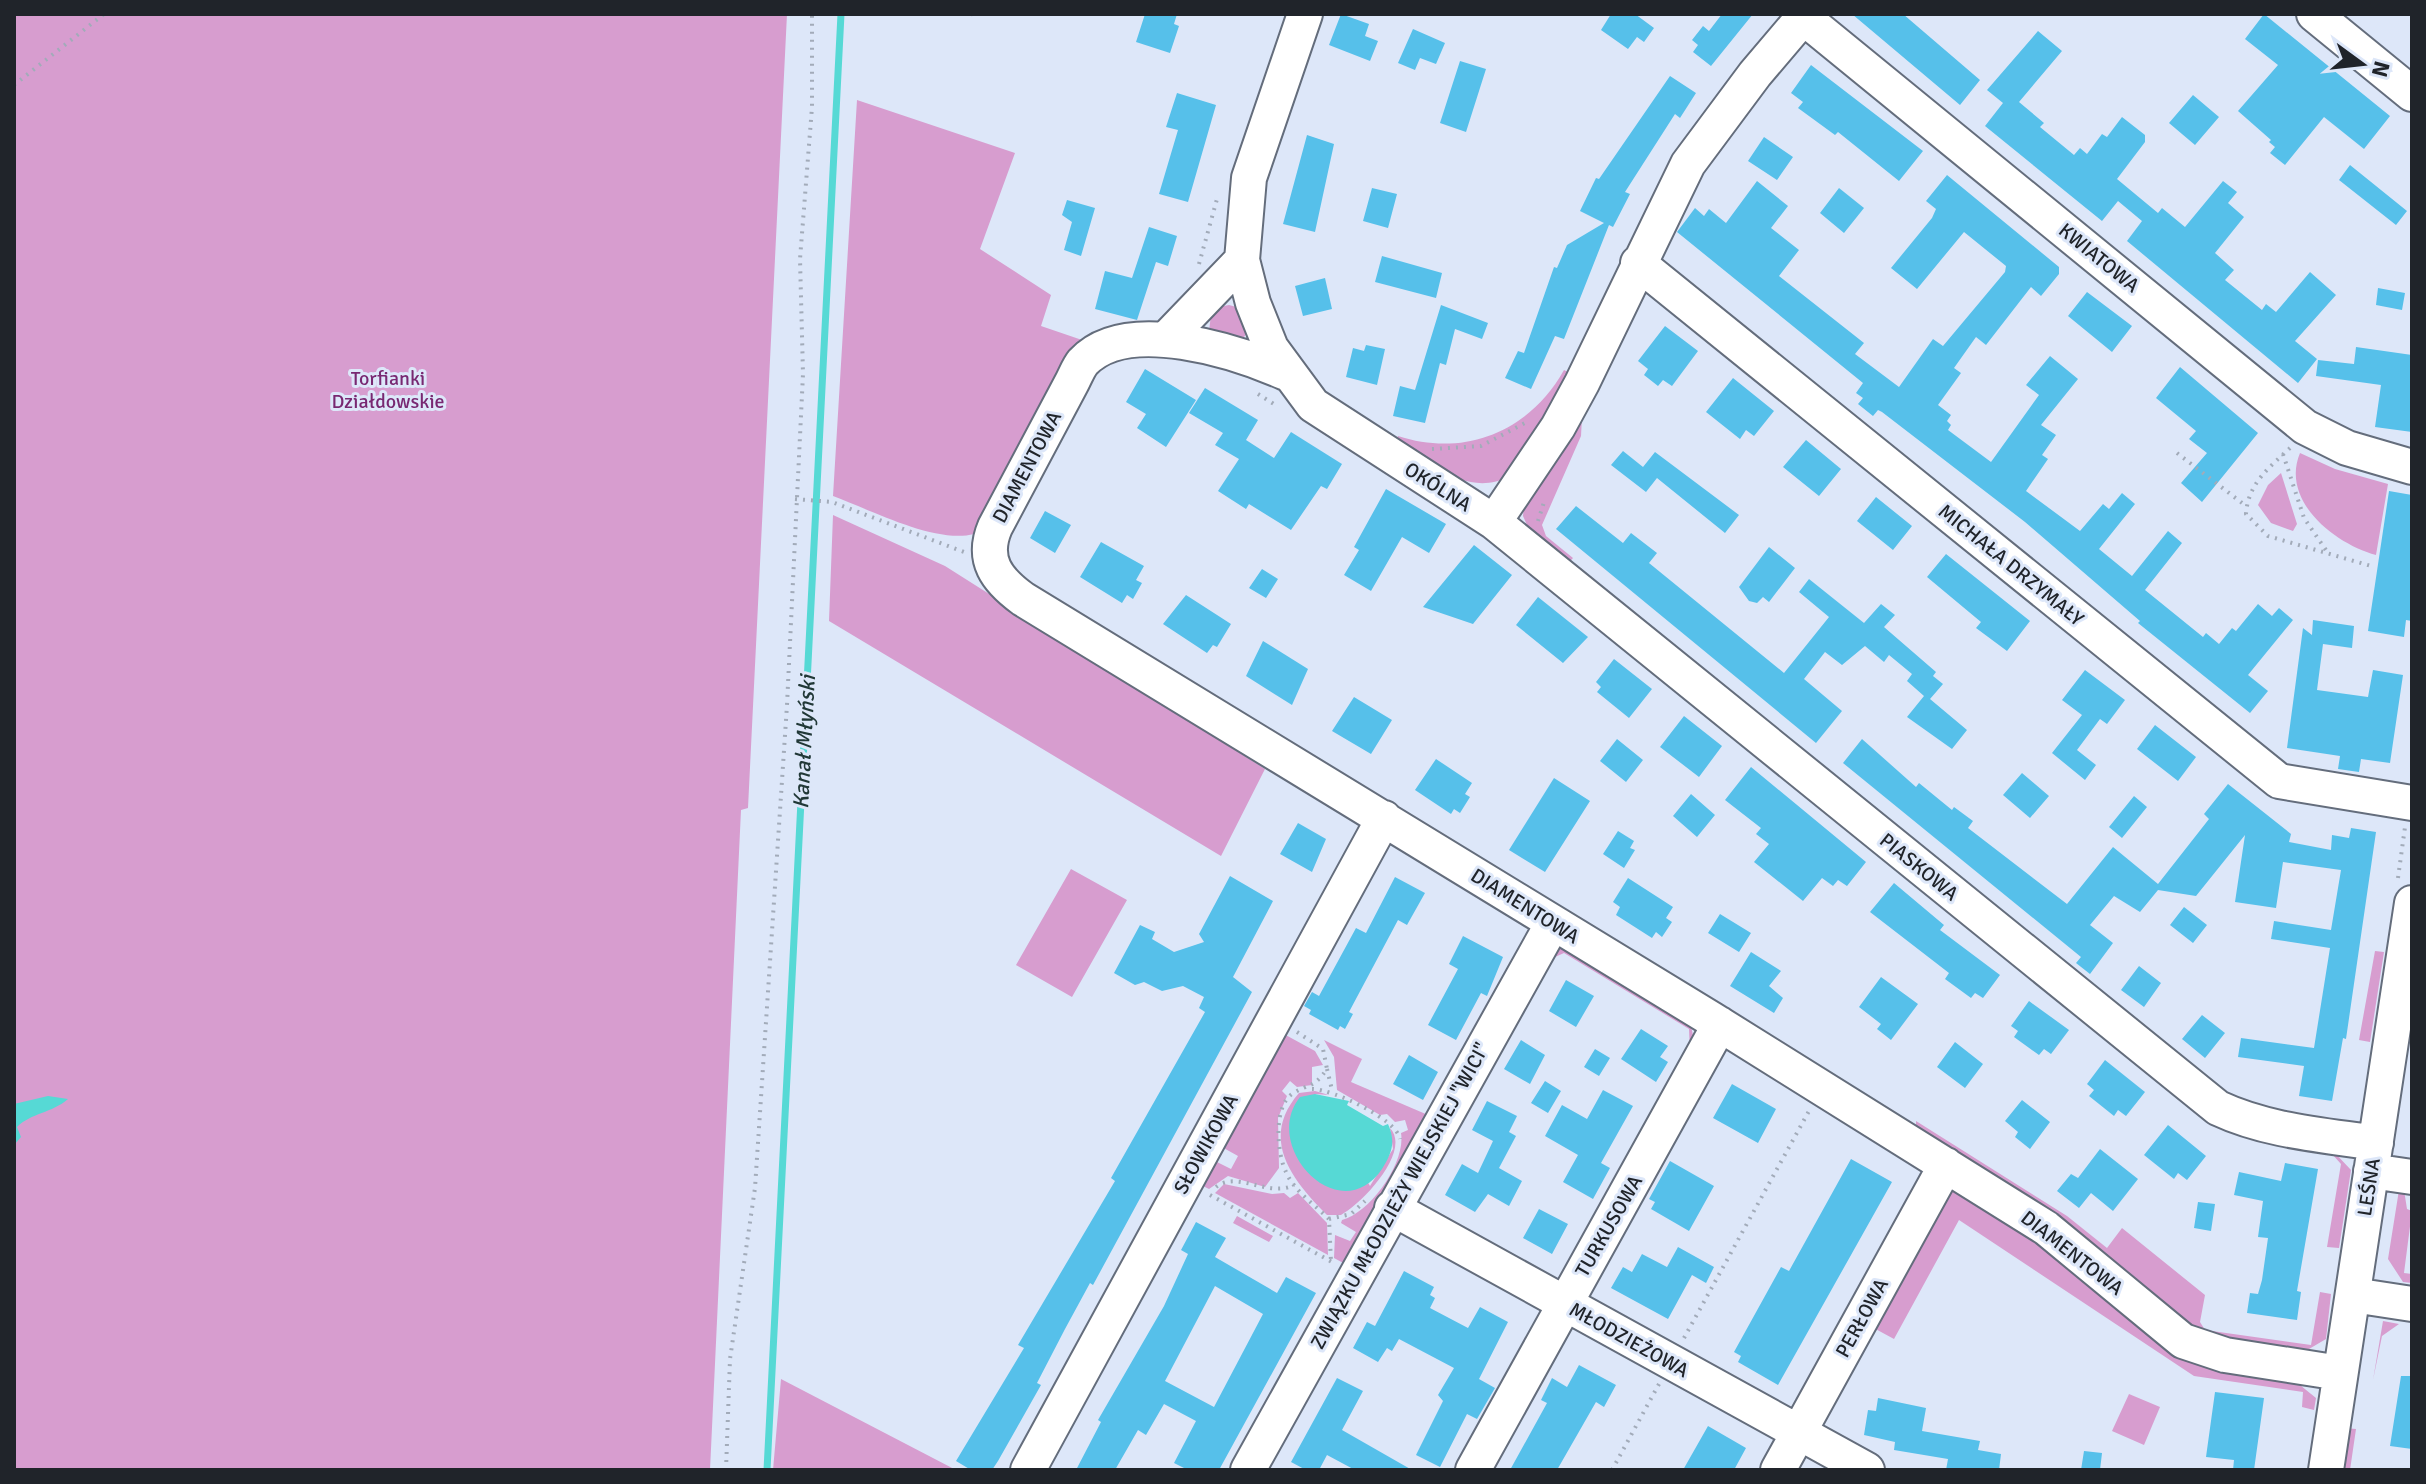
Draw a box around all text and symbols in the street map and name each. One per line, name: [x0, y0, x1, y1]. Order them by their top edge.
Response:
north arrow: [2322, 24, 2402, 104]
text: N: [2366, 58, 2396, 80]
street label: KWIATOWA: [2053, 218, 2145, 298]
park label: Torfianki Działdowskie: [331, 366, 445, 414]
street label: DIAMENTOWA: [987, 407, 1067, 527]
street label: OKÓLNA: [1400, 457, 1476, 517]
street label: MICHAŁA DRZYMAŁY: [1933, 499, 2089, 631]
water label: Kanał Młyński: [787, 672, 821, 810]
street label: PIASKOWA: [1875, 828, 1963, 906]
street label: DIAMENTOWA: [1466, 863, 1584, 949]
street label: ZWIĄZKU MŁODZIEŻY WIEJSKIEJ "WICI": [1305, 1039, 1495, 1353]
street label: SŁOWIKOWA: [1168, 1090, 1244, 1198]
street label: LEŚNA: [2352, 1156, 2386, 1218]
street label: TURKUSOWA: [1570, 1171, 1648, 1281]
street label: DIAMENTOWA: [2016, 1205, 2128, 1301]
street label: PERŁOWA: [1830, 1274, 1894, 1362]
street label: MŁODZIEŻOWA: [1565, 1297, 1693, 1383]

